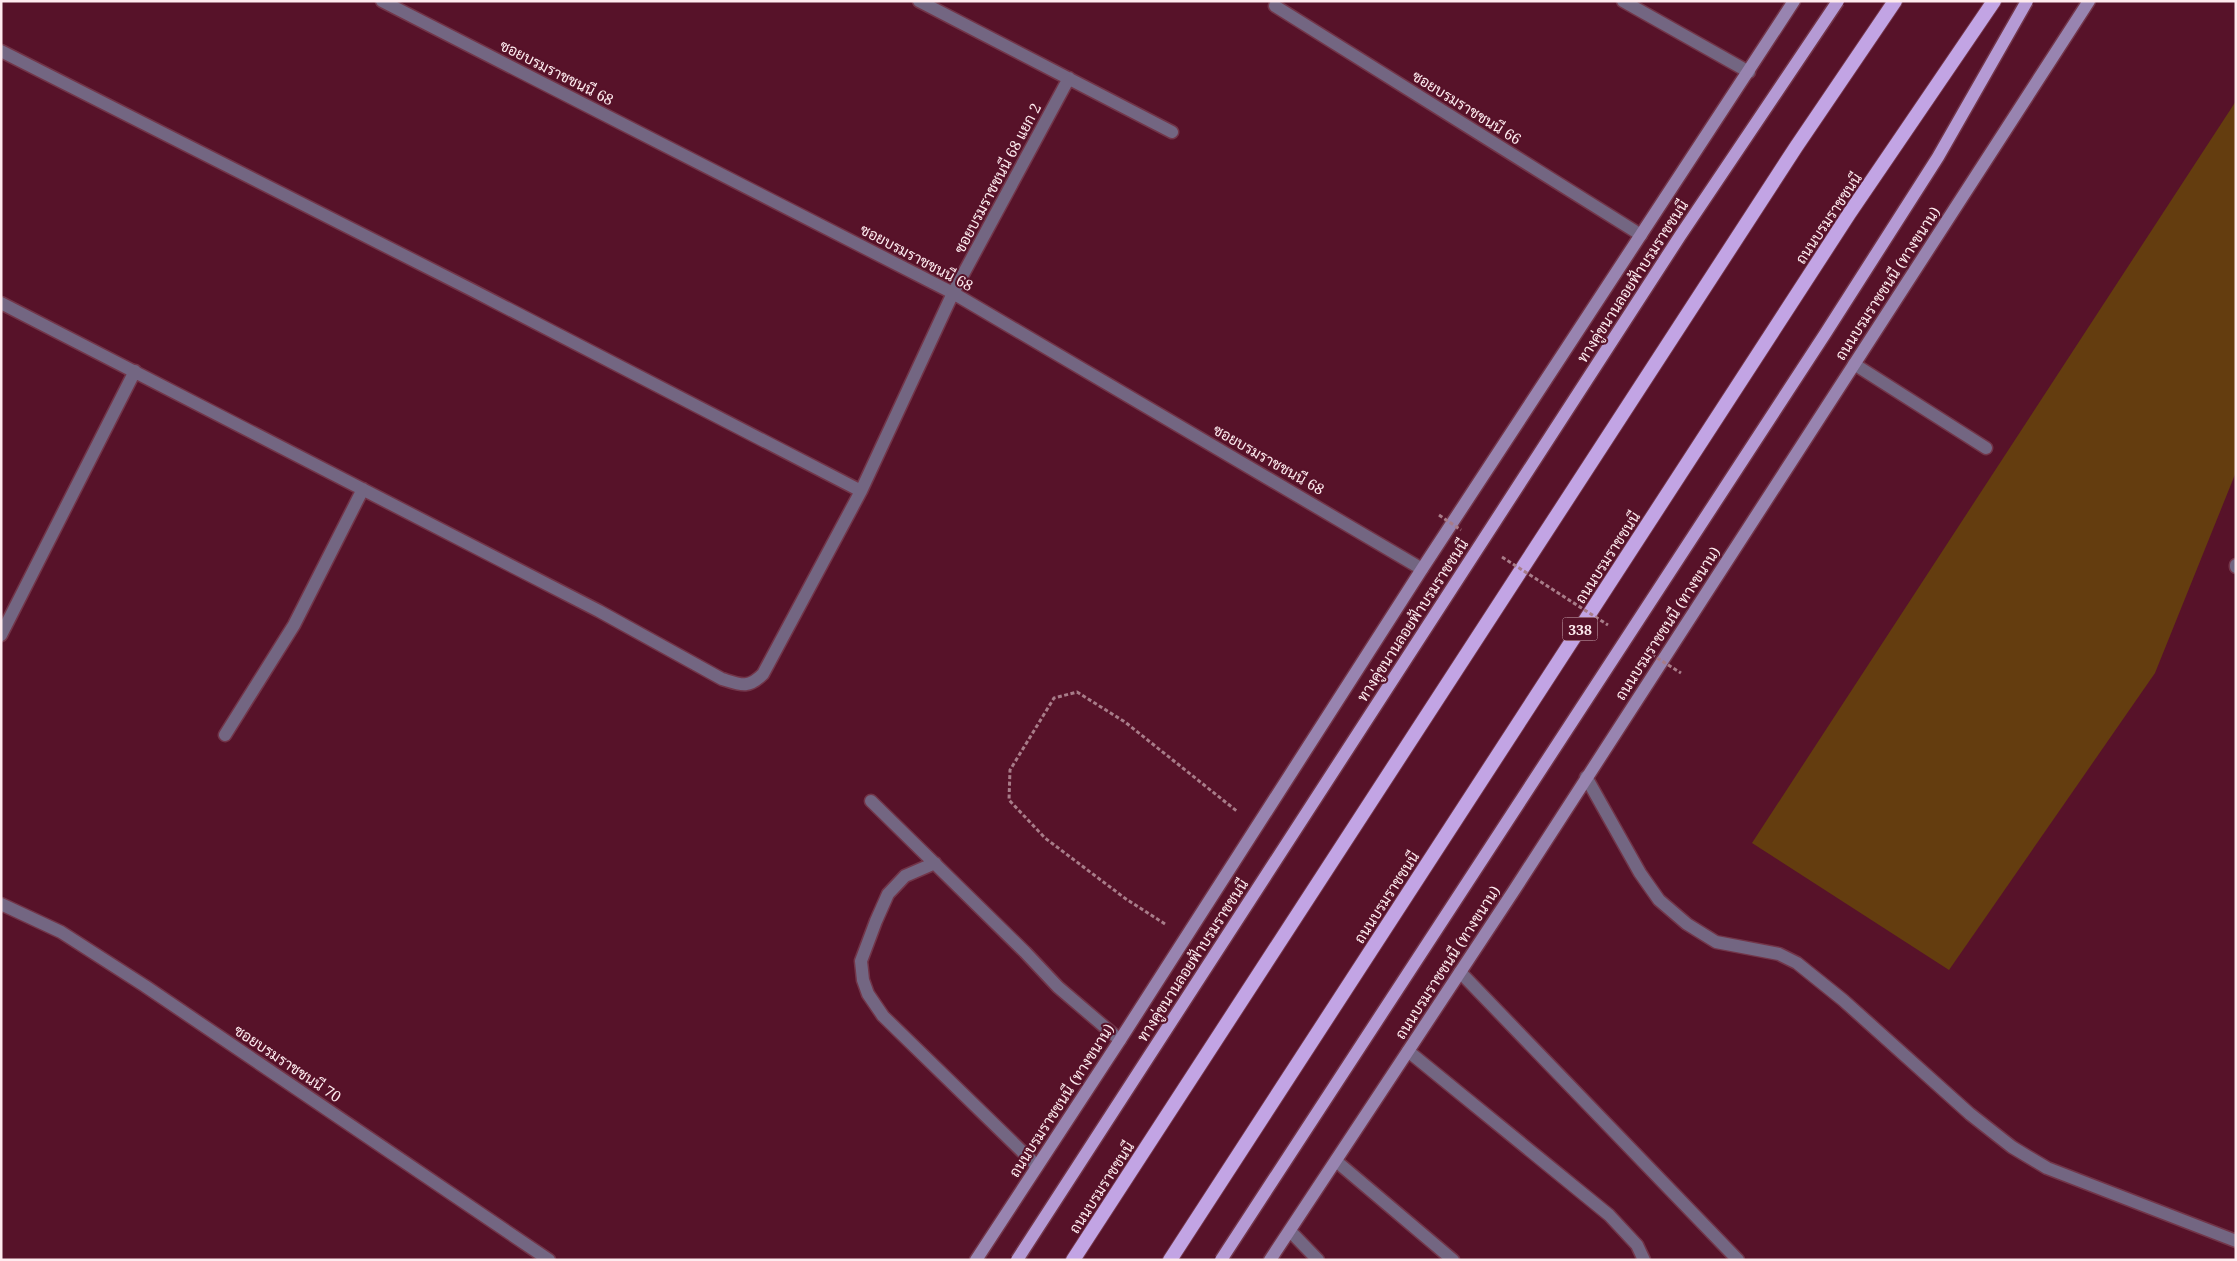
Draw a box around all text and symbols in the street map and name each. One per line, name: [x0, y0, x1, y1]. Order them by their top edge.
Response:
street label: ซอยบรมราชชนนี 68: [497, 35, 617, 109]
street label: ซอยบรมราชชนนี 66: [1409, 65, 1525, 149]
street label: ซอยบรมราชชนนี 68 แยก 2: [949, 99, 1045, 257]
street label: ถนนบรมราชชนนี: [1790, 169, 1866, 267]
street label: ทางคู่ขนานลอยฟ้าบรมราชชนนี: [1572, 196, 1693, 367]
street label: ถนนบรมราชชนนี (ทางขนาน): [1830, 202, 1944, 364]
street label: ซอยบรมราชชนนี 68: [857, 219, 977, 295]
street label: ซอยบรมราชชนนี 68: [1210, 419, 1328, 499]
street label: ถนนบรมราชชนนี: [1570, 507, 1644, 607]
street label: ทางคู่ขนานลอยฟ้าบรมราชชนนี: [1352, 535, 1473, 706]
street label: ถนนบรมราชชนนี (ทางขนาน): [1610, 542, 1724, 704]
road number: 338: [1562, 618, 1598, 640]
street label: ถนนบรมราชชนนี: [1349, 847, 1423, 947]
street label: ทางคู่ขนานลอยฟ้าบรมราชชนนี: [1132, 875, 1253, 1046]
street label: ถนนบรมราชชนนี (ทางขนาน): [1390, 881, 1504, 1043]
street label: ถนนบรมราชชนนี (ทางขนาน): [1004, 1019, 1118, 1181]
street label: ซอยบรมราชชนนี 70: [230, 1020, 346, 1106]
street label: ถนนบรมราชชนนี: [1064, 1137, 1138, 1237]

